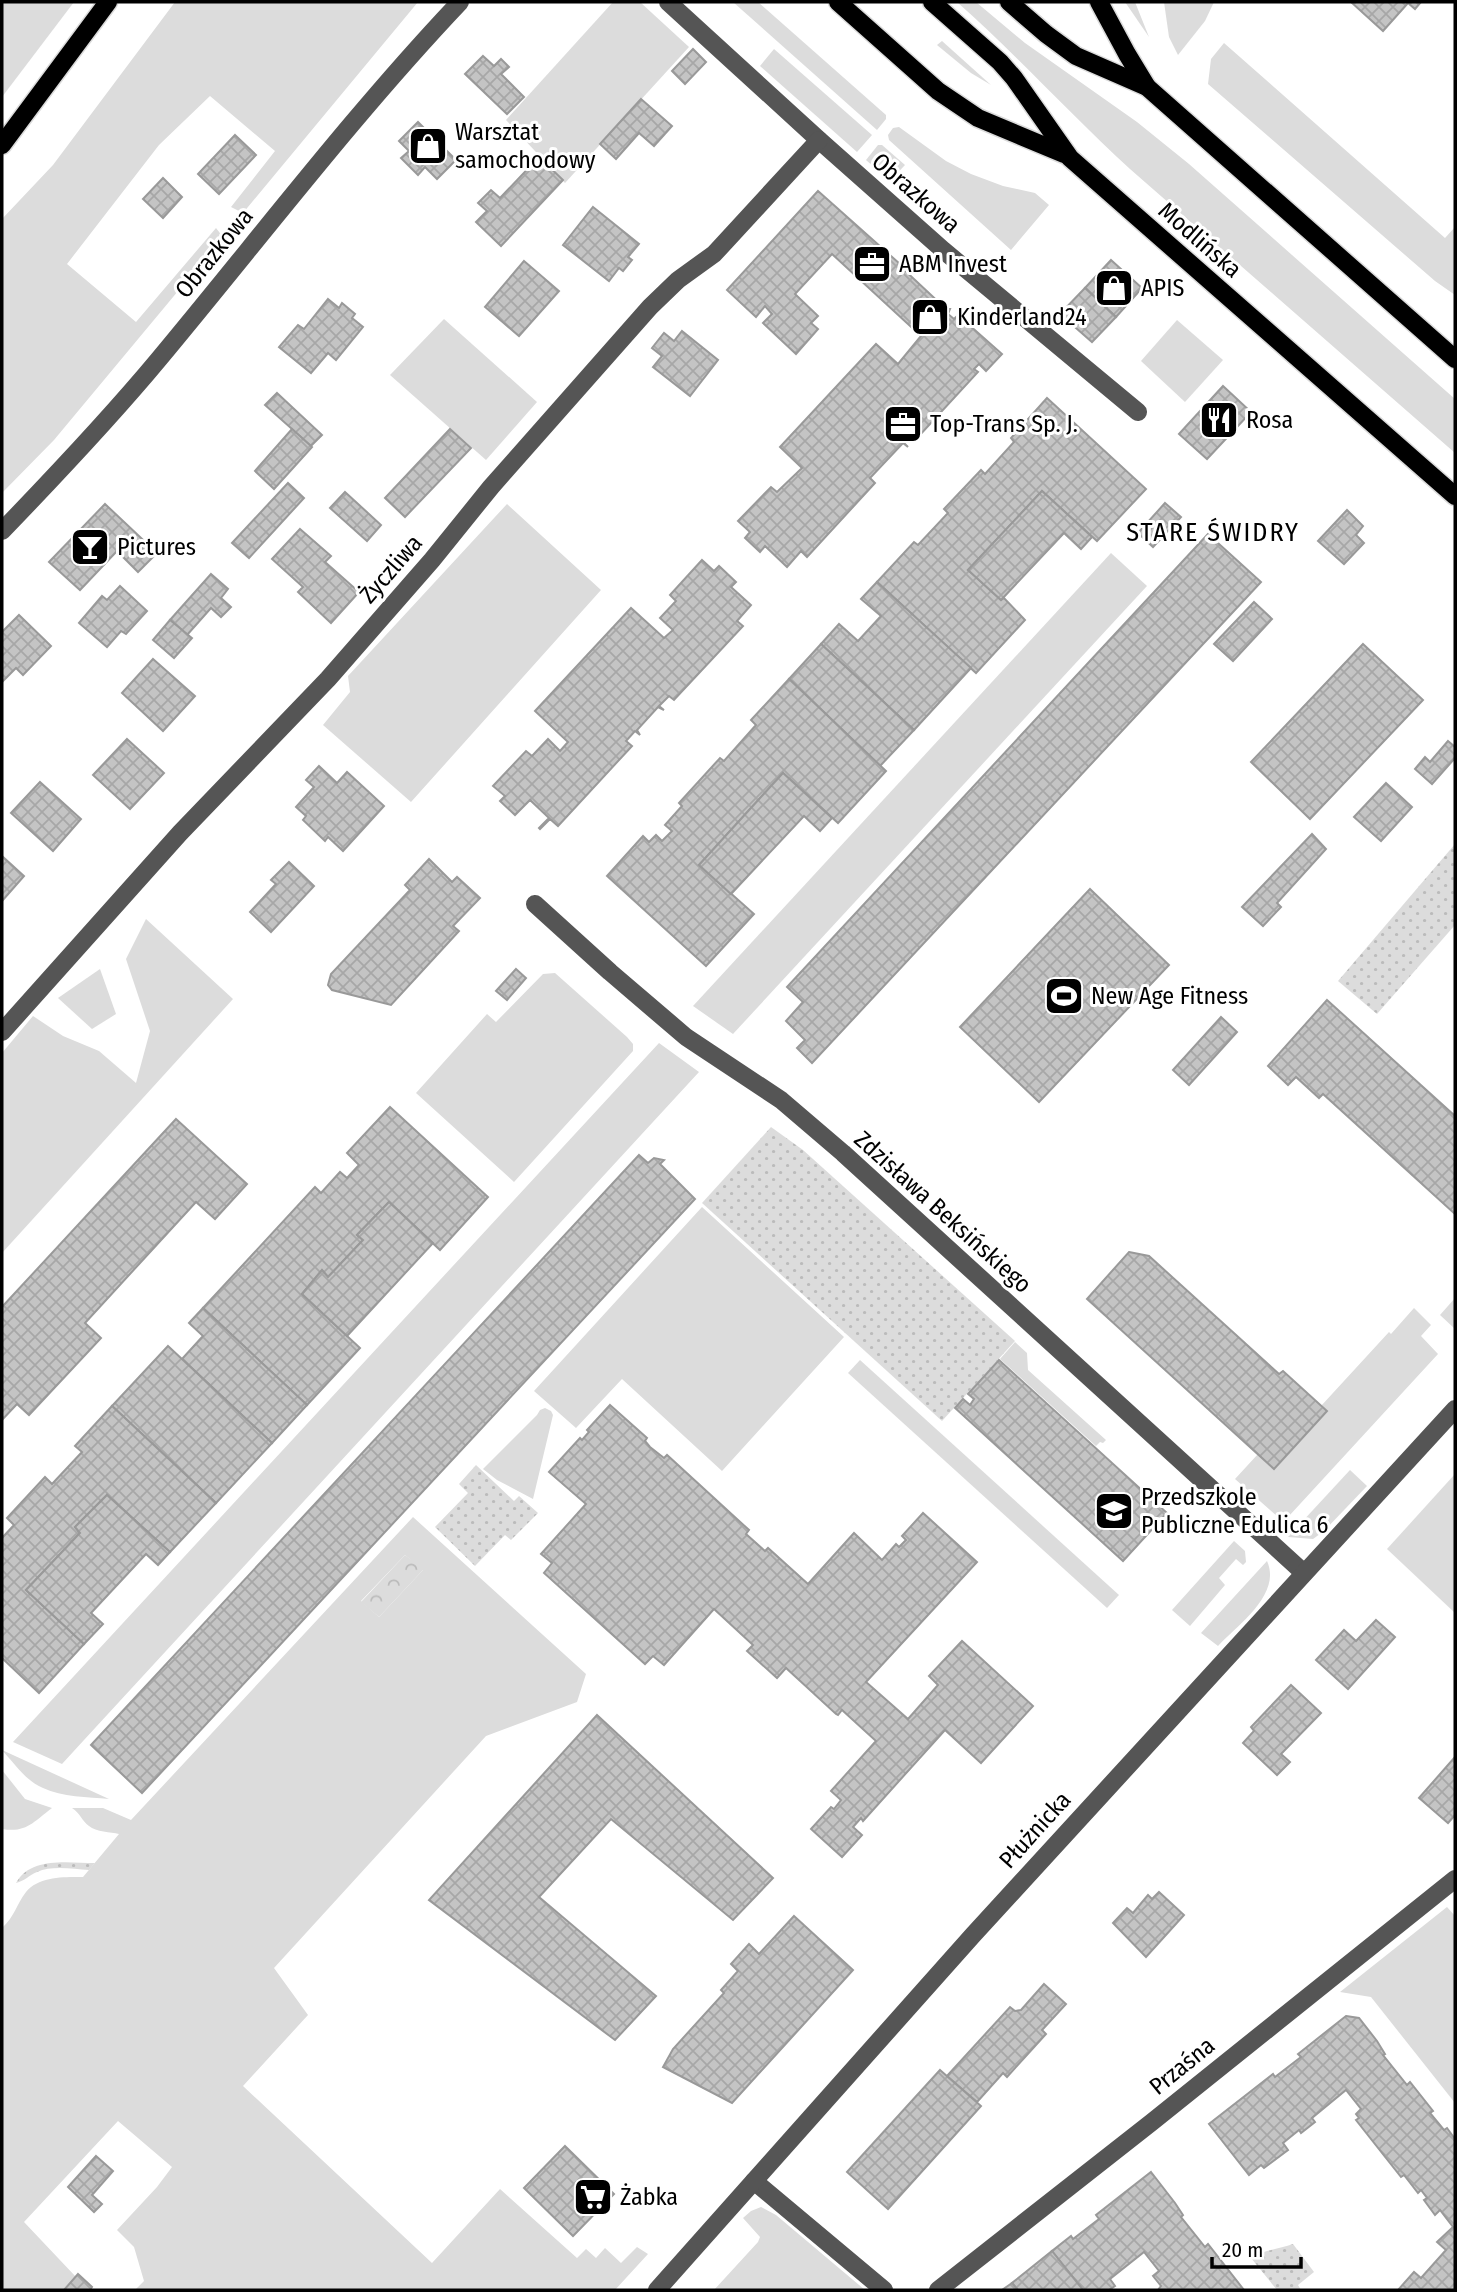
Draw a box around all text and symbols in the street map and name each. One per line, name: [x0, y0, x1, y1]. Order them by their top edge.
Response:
place label: Warsztat samochodowy: [455, 118, 596, 174]
shop icon: Warsztat samochodowy: [407, 125, 449, 167]
street label: Obrazkowa: [866, 147, 966, 239]
street label: Modlińska: [1153, 196, 1247, 284]
street label: Obrazkowa: [169, 202, 259, 304]
office icon: ABM Invest: [851, 243, 893, 285]
place label: ABM Invest: [899, 250, 1007, 278]
shop icon: APIS: [1093, 267, 1135, 309]
place label: APIS: [1141, 274, 1184, 302]
shop icon: Kinderland24: [909, 296, 951, 338]
place label: Kinderland24: [957, 303, 1087, 331]
restaurant icon: Rosa: [1198, 399, 1240, 441]
office icon: Top-Trans Sp. J.: [882, 403, 924, 445]
place label: Rosa: [1246, 406, 1293, 434]
place label: Top-Trans Sp. J.: [930, 410, 1078, 438]
district label: STARE ŚWIDRY: [1126, 517, 1300, 548]
bar icon: Pictures: [69, 526, 111, 568]
street label: Życzliwa: [354, 529, 428, 609]
place label: Pictures: [117, 533, 196, 561]
sports icon: New Age Fitness: [1043, 975, 1085, 1017]
place label: New Age Fitness: [1091, 982, 1248, 1010]
street label: Zdzisława Beksińskiego: [849, 1125, 1037, 1299]
place label: Przedszkole Publiczne Edulica 6: [1141, 1483, 1329, 1539]
school or university icon: Przedszkole Publiczne Edulica 6: [1093, 1490, 1135, 1532]
street label: Płużnicka: [993, 1786, 1077, 1874]
street label: Przaśna: [1144, 2031, 1220, 2101]
supermarket icon: Żabka: [572, 2176, 614, 2218]
place label: Żabka: [620, 2183, 678, 2211]
scale bar: [1212, 2226, 1301, 2270]
text: 20 m: [1222, 2237, 1263, 2263]

